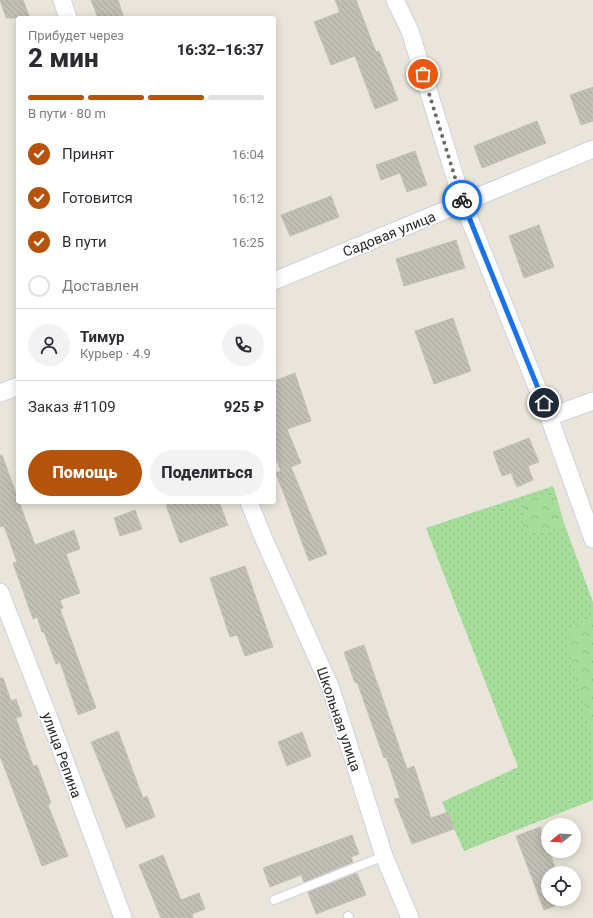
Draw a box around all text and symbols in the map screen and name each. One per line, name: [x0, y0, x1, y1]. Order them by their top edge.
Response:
text: Прибудет через: [28, 28, 124, 43]
text: 16:32–16:37: [177, 41, 264, 59]
text: 2 мин: [28, 43, 99, 73]
pin: [406, 57, 440, 91]
icon: bag: [412, 63, 434, 85]
text: В пути · 80 m: [28, 106, 106, 121]
icon: check: [28, 143, 50, 165]
text: Принят: [62, 145, 114, 163]
text: 16:04: [232, 147, 264, 162]
courier: [442, 180, 482, 220]
icon: check: [28, 187, 50, 209]
text: Готовится: [62, 189, 133, 207]
icon: bike: [451, 189, 473, 211]
text: 16:12: [232, 191, 264, 206]
street label: Садовая улица: [340, 208, 438, 260]
icon: check: [28, 231, 50, 253]
text: В пути: [62, 233, 107, 251]
text: 16:25: [232, 235, 264, 250]
text: Доставлен: [62, 277, 139, 295]
button: person: [28, 324, 70, 366]
button: phone: [222, 324, 264, 366]
text: Тимур: [80, 328, 124, 346]
text: Курьер · 4.9: [80, 346, 151, 361]
pin: [527, 386, 561, 420]
icon: home: [533, 392, 555, 414]
text: Заказ #1109: [28, 398, 116, 416]
text: 925 ₽: [224, 398, 264, 416]
button: Помощь: [28, 450, 142, 496]
button: Поделиться: [150, 450, 264, 496]
street label: Школьная улица: [314, 665, 364, 773]
street label: улица Репина: [39, 710, 85, 800]
north arrow: [541, 818, 581, 858]
map controls: [541, 818, 581, 906]
button: locate: [541, 866, 581, 906]

